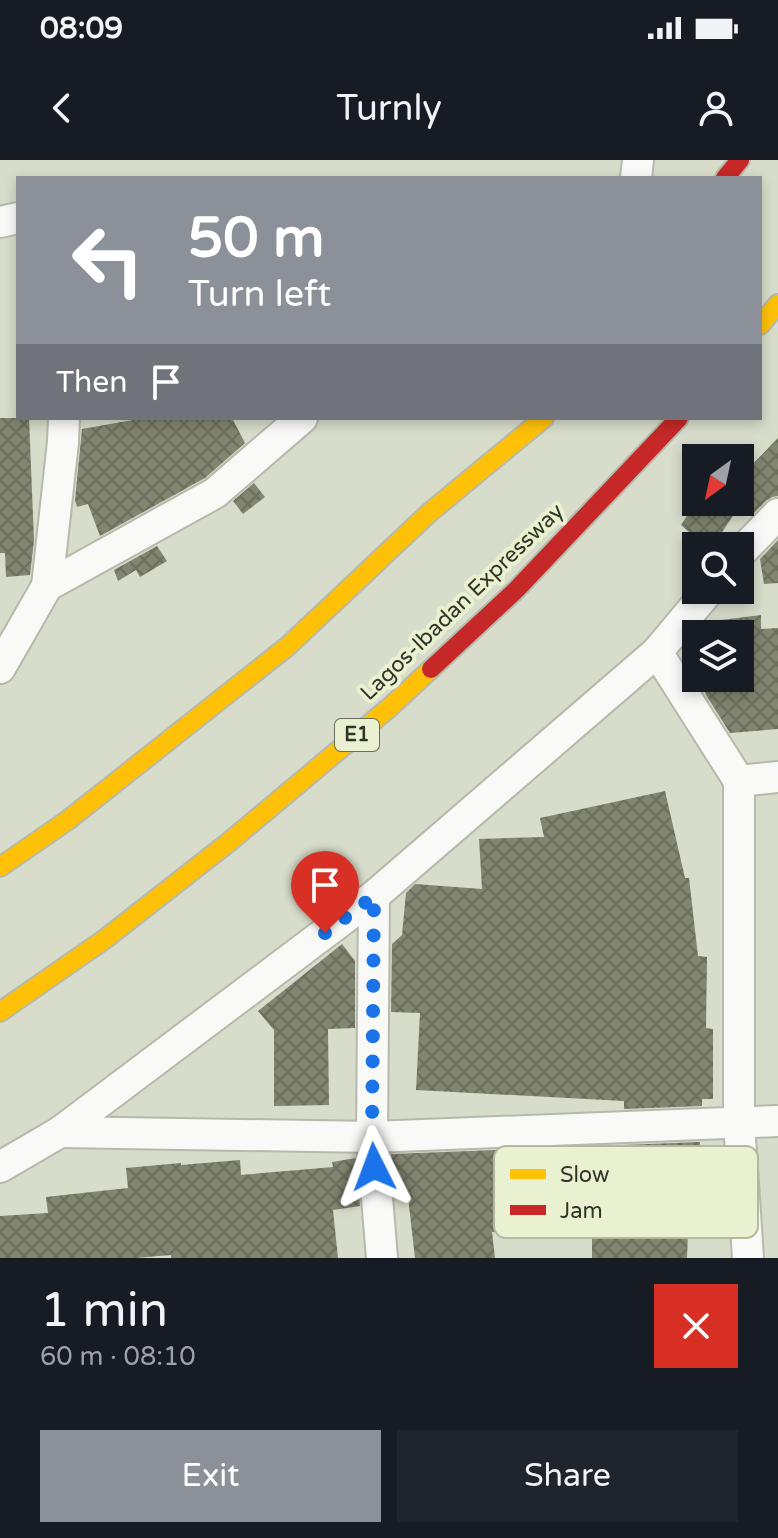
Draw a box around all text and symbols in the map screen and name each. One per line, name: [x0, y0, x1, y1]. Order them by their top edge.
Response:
text: 08:09: [40, 10, 123, 47]
icon: back: [40, 86, 84, 130]
icon: person: [694, 86, 738, 130]
text: Turnly: [336, 87, 442, 130]
text: 50 m: [188, 205, 324, 272]
icon: left: [56, 208, 160, 312]
text: Turn left: [188, 273, 331, 316]
icon: arrive: [144, 360, 188, 404]
text: Then: [56, 364, 128, 401]
north arrow: [682, 444, 754, 516]
map controls: [682, 444, 754, 692]
street label: Lagos-Ibadan Expressway: [355, 498, 569, 706]
button: search: [682, 532, 754, 604]
button: layers: [682, 620, 754, 692]
road number: E1: [335, 719, 379, 751]
pin: [291, 851, 359, 933]
icon: arrive: [303, 863, 347, 907]
position arrow: [332, 1125, 416, 1209]
legend: [494, 1146, 758, 1238]
text: Slow: [560, 1162, 610, 1188]
text: Jam: [560, 1198, 603, 1224]
text: 1 min: [40, 1282, 168, 1340]
button: close: [654, 1284, 738, 1368]
text: 60 m · 08:10: [40, 1341, 196, 1372]
button: Exit: [40, 1430, 381, 1522]
button: Share: [397, 1430, 738, 1522]

